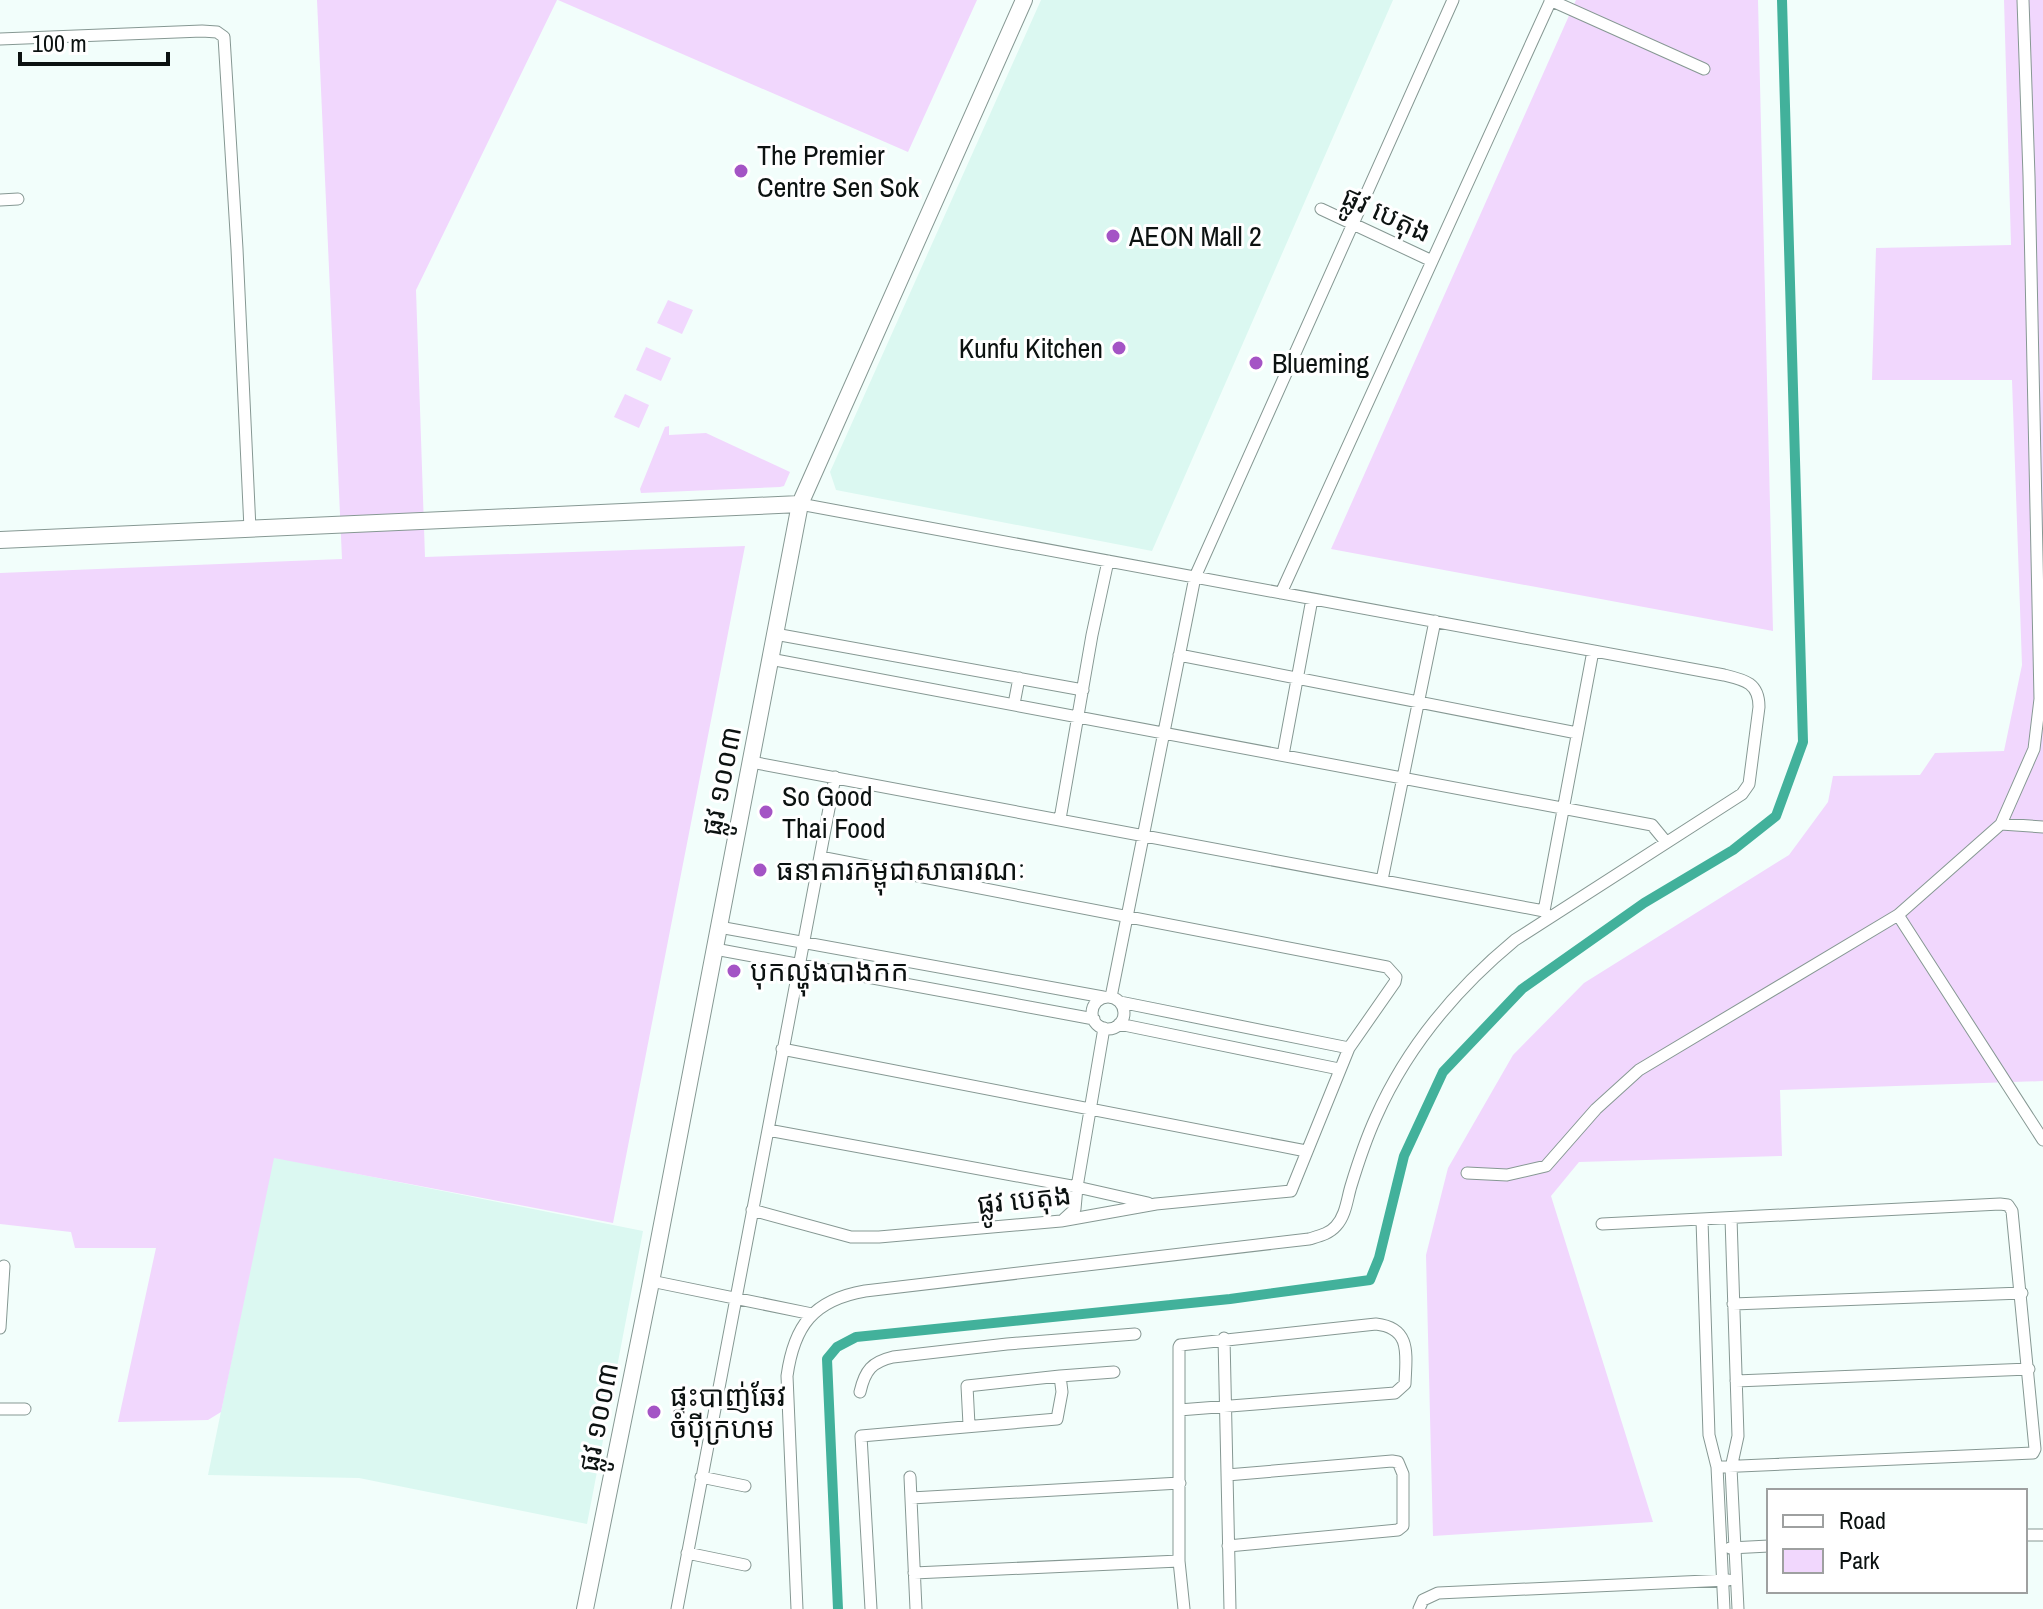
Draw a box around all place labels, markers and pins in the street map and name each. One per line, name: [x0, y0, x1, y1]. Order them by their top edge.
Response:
place label: The Premier Centre Sen Sok: [757, 136, 920, 206]
marker: The Premier Centre Sen Sok: [732, 162, 750, 180]
place label: AEON Mall 2: [1128, 217, 1262, 255]
marker: AEON Mall 2: [1104, 227, 1122, 245]
place label: Kunfu Kitchen: [959, 329, 1103, 367]
marker: Kunfu Kitchen: [1110, 339, 1128, 357]
place label: Blueming: [1272, 344, 1369, 382]
marker: Blueming: [1247, 354, 1265, 372]
place label: So Good Thai Food: [782, 777, 886, 847]
marker: So Good Thai Food: [757, 803, 775, 821]
place label: ធនាគារកម្ពុជាសាធារណៈ: [776, 851, 1026, 896]
marker: ធនាគារកម្ពុជាសាធារណៈ: [751, 861, 769, 879]
place label: បុកល្ហុងបាងកក: [750, 952, 909, 997]
marker: បុកល្ហុងបាងកក: [725, 962, 743, 980]
place label: ផ្ទះបាញ់ឆែវ ចំប៉ីក្រហម: [670, 1377, 786, 1447]
marker: ផ្ទះបាញ់ឆែវ ចំប៉ីក្រហម: [645, 1403, 663, 1421]

